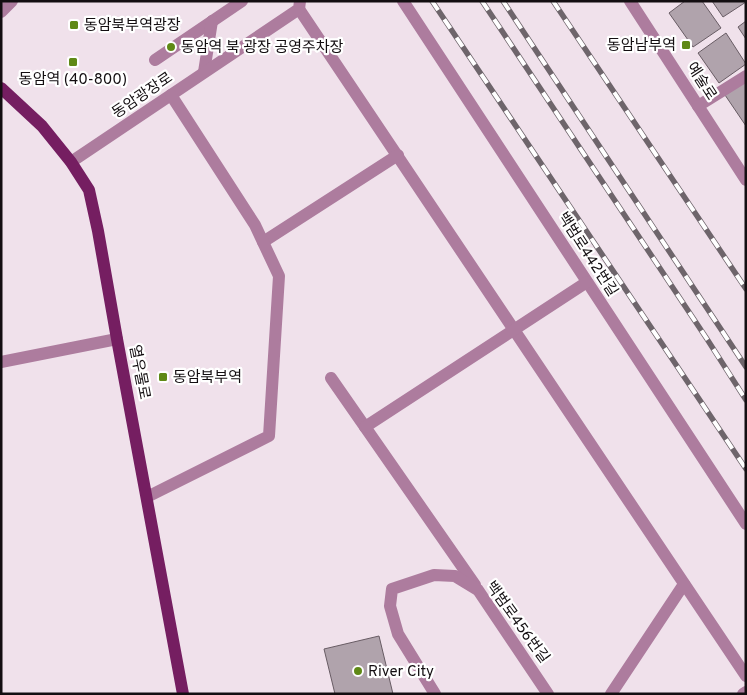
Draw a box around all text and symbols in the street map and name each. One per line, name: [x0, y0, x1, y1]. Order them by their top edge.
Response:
place label: 동암북부역광장: [84, 17, 181, 36]
marker: 동암북부역광장: [68, 19, 80, 31]
place label: 동암남부역: [607, 37, 676, 56]
place label: 동암역 북 광장 공영주차장: [181, 39, 344, 58]
marker: 동암남부역: [680, 39, 692, 51]
marker: 동암역 북 광장 공영주차장: [165, 41, 177, 53]
marker: 동암역 (40-800): [67, 56, 79, 68]
street label: 예술로: [681, 59, 720, 104]
street label: 동암광장로: [109, 69, 177, 123]
place label: 동암역 (40-800): [19, 71, 127, 90]
street label: 백범로442번길: [552, 209, 621, 301]
street label: 열우물로: [124, 343, 153, 401]
place label: 동암북부역: [173, 369, 242, 388]
marker: 동암북부역: [157, 371, 169, 383]
street label: 백범로456번길: [481, 578, 553, 668]
place label: River City: [368, 663, 434, 682]
marker: River City: [352, 665, 364, 677]

